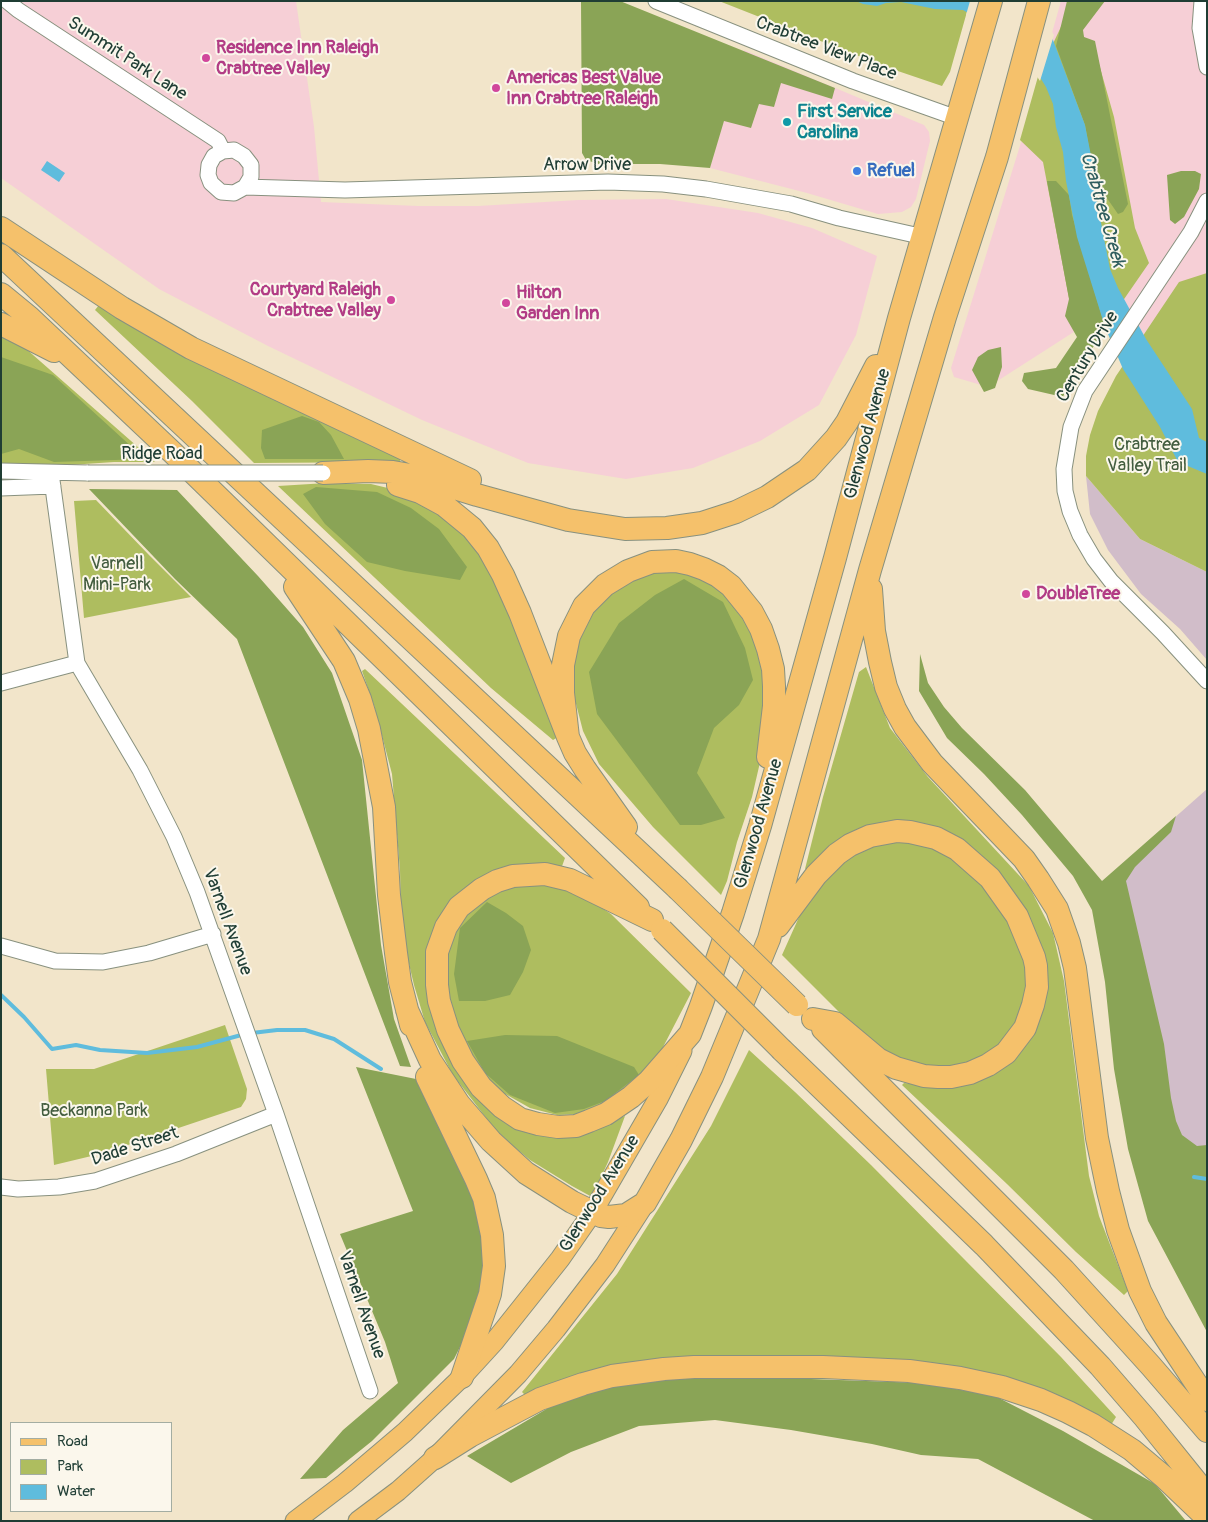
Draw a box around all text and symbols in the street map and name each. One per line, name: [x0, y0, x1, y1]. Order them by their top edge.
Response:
street label: Summit Park Lane: [63, 12, 191, 106]
street label: Crabtree View Place: [752, 12, 900, 86]
place label: Residence Inn Raleigh Crabtree Valley: [216, 37, 378, 80]
marker: Residence Inn Raleigh Crabtree Valley: [200, 52, 212, 64]
place label: Americas Best Value Inn Crabtree Raleigh: [506, 67, 661, 110]
marker: Americas Best Value Inn Crabtree Raleigh: [490, 82, 502, 94]
place label: First Service Carolina: [797, 101, 892, 144]
marker: First Service Carolina: [781, 116, 793, 128]
water label: Crabtree Creek: [1075, 150, 1129, 270]
street label: Arrow Drive: [543, 154, 631, 176]
place label: Refuel: [867, 160, 915, 182]
marker: Refuel: [851, 165, 863, 177]
place label: Courtyard Raleigh Crabtree Valley: [250, 279, 381, 322]
place label: Hilton Garden Inn: [516, 282, 599, 324]
marker: Courtyard Raleigh Crabtree Valley: [385, 294, 397, 306]
marker: Hilton Garden Inn: [500, 297, 512, 309]
street label: Century Drive: [1052, 308, 1124, 406]
street label: Glenwood Avenue: [840, 366, 896, 502]
park label: Crabtree Valley Trail: [1107, 434, 1187, 476]
street label: Ridge Road: [121, 443, 203, 465]
park label: Varnell Mini-Park: [83, 553, 151, 596]
place label: DoubleTree: [1036, 583, 1120, 605]
marker: DoubleTree: [1020, 588, 1032, 600]
street label: Glenwood Avenue: [730, 756, 788, 892]
street label: Varnell Avenue: [198, 865, 256, 979]
park label: Beckanna Park: [40, 1100, 148, 1122]
street label: Dade Street: [89, 1123, 181, 1171]
street label: Glenwood Avenue: [555, 1131, 645, 1257]
street label: Varnell Avenue: [332, 1248, 390, 1362]
legend: [10, 1422, 172, 1512]
text: Road: [57, 1432, 88, 1451]
text: Park: [57, 1457, 83, 1476]
text: Water: [57, 1482, 95, 1501]

